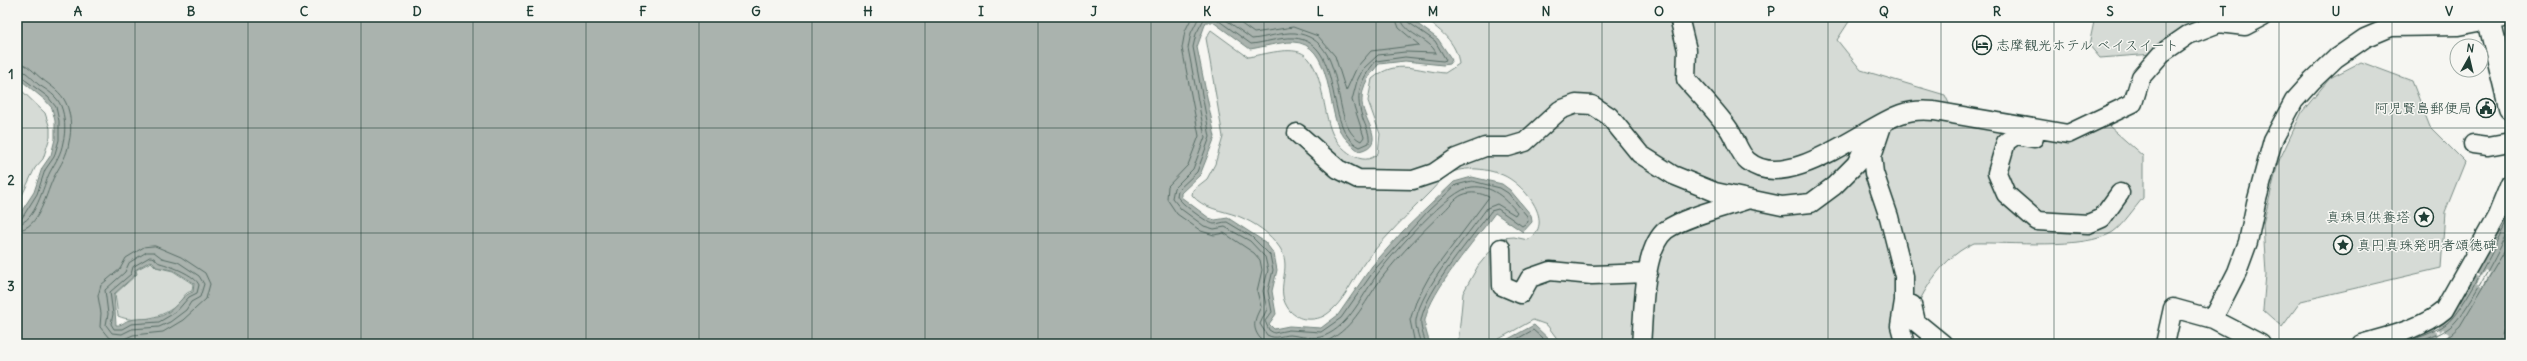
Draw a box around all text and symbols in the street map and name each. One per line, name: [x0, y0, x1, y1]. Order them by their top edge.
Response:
text: A: [74, 3, 83, 20]
text: B: [187, 3, 196, 20]
text: C: [300, 3, 309, 20]
text: D: [412, 3, 422, 20]
text: E: [526, 3, 534, 20]
text: F: [639, 3, 647, 20]
text: G: [751, 3, 761, 20]
text: H: [863, 3, 873, 20]
text: I: [978, 3, 984, 20]
text: J: [1091, 3, 1098, 20]
text: K: [1203, 3, 1212, 20]
text: L: [1316, 3, 1324, 20]
text: M: [1428, 3, 1438, 20]
text: N: [1542, 3, 1550, 20]
text: O: [1654, 3, 1664, 20]
text: P: [1767, 3, 1775, 20]
text: Q: [1879, 3, 1889, 20]
text: R: [1993, 3, 2002, 20]
text: S: [2106, 3, 2114, 20]
text: T: [2220, 3, 2227, 20]
text: U: [2332, 3, 2340, 20]
text: V: [2445, 3, 2454, 20]
hotel icon: 志摩観光ホテル ベイスイート: [1971, 34, 1993, 56]
place label: 志摩観光ホテル ベイスイート: [1996, 36, 2179, 54]
north arrow: [2449, 38, 2489, 78]
text: N: [2466, 41, 2475, 56]
text: 1: [8, 66, 14, 83]
public building icon: 阿児賢島郵便局: [2475, 97, 2497, 119]
place label: 阿児賢島郵便局: [2374, 99, 2472, 117]
text: 2: [7, 172, 15, 189]
place icon: 真珠貝供養塔: [2413, 206, 2435, 228]
place label: 真珠貝供養塔: [2326, 208, 2410, 226]
place icon: 真円真珠発明者頌徳碑: [2332, 234, 2354, 256]
place label: 真円真珠発明者頌徳碑: [2357, 236, 2497, 254]
text: 3: [7, 278, 15, 295]

